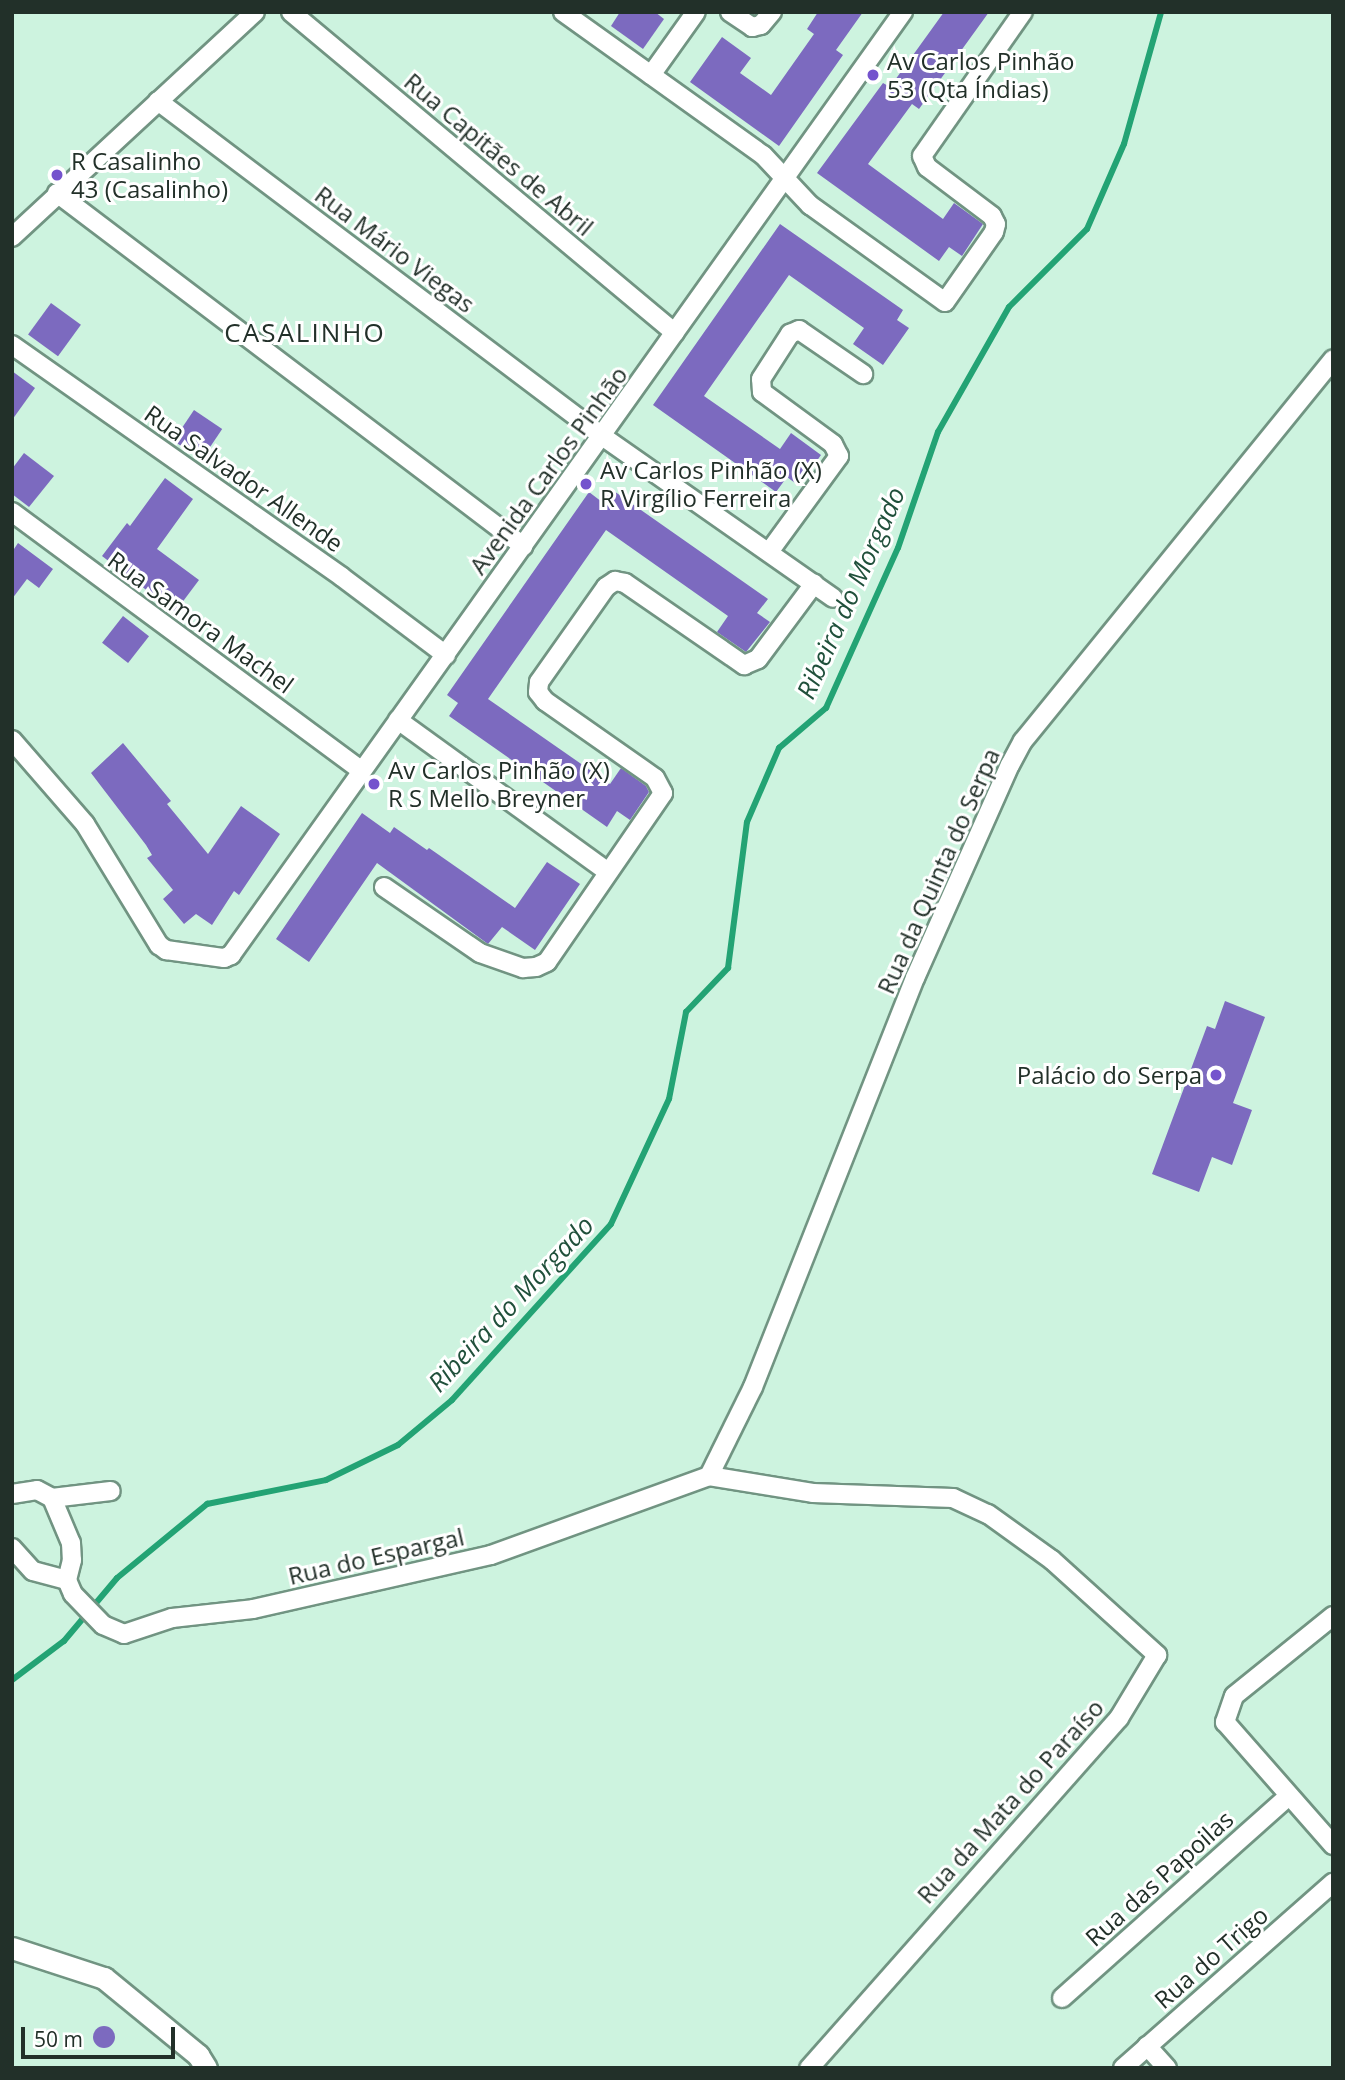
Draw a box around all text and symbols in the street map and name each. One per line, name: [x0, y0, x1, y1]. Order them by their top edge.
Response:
place label: Av Carlos Pinhão 53 (Qta Índias): [887, 47, 1075, 103]
street label: Rua Capitães de Abril: [399, 67, 599, 241]
marker: Av Carlos Pinhão 53 (Qta Índias): [865, 67, 881, 83]
place label: R Casalinho 43 (Casalinho): [71, 147, 228, 203]
marker: R Casalinho 43 (Casalinho): [49, 167, 65, 183]
street label: Rua Mário Viegas: [310, 180, 480, 318]
district label: CASALINHO: [225, 317, 385, 349]
street label: Avenida Carlos Pinhão: [463, 360, 633, 580]
street label: Rua Salvador Allende: [139, 399, 349, 557]
place label: Av Carlos Pinhão (X) R Virgílio Ferreira: [600, 456, 822, 512]
marker: Av Carlos Pinhão (X) R Virgílio Ferreira: [578, 476, 594, 492]
water label: Ribeira do Morgado: [790, 482, 912, 704]
street label: Rua Samora Machel: [103, 545, 299, 699]
street label: Rua da Quinta do Serpa: [871, 744, 1005, 998]
place label: Av Carlos Pinhão (X) R S Mello Breyner: [388, 756, 610, 812]
marker: Av Carlos Pinhão (X) R S Mello Breyner: [366, 776, 382, 792]
place label: Palácio do Serpa: [1017, 1061, 1202, 1089]
marker: Palácio do Serpa: [1208, 1067, 1224, 1083]
water label: Ribeira do Morgado: [422, 1210, 600, 1398]
street label: Rua do Espargal: [285, 1522, 467, 1590]
street label: Rua da Mata do Paraíso: [911, 1693, 1109, 1909]
street label: Rua das Papoilas: [1079, 1804, 1239, 1952]
street label: Rua do Trigo: [1148, 1900, 1274, 2014]
scale bar: [24, 2014, 178, 2058]
text: 50 m: [34, 2025, 83, 2053]

